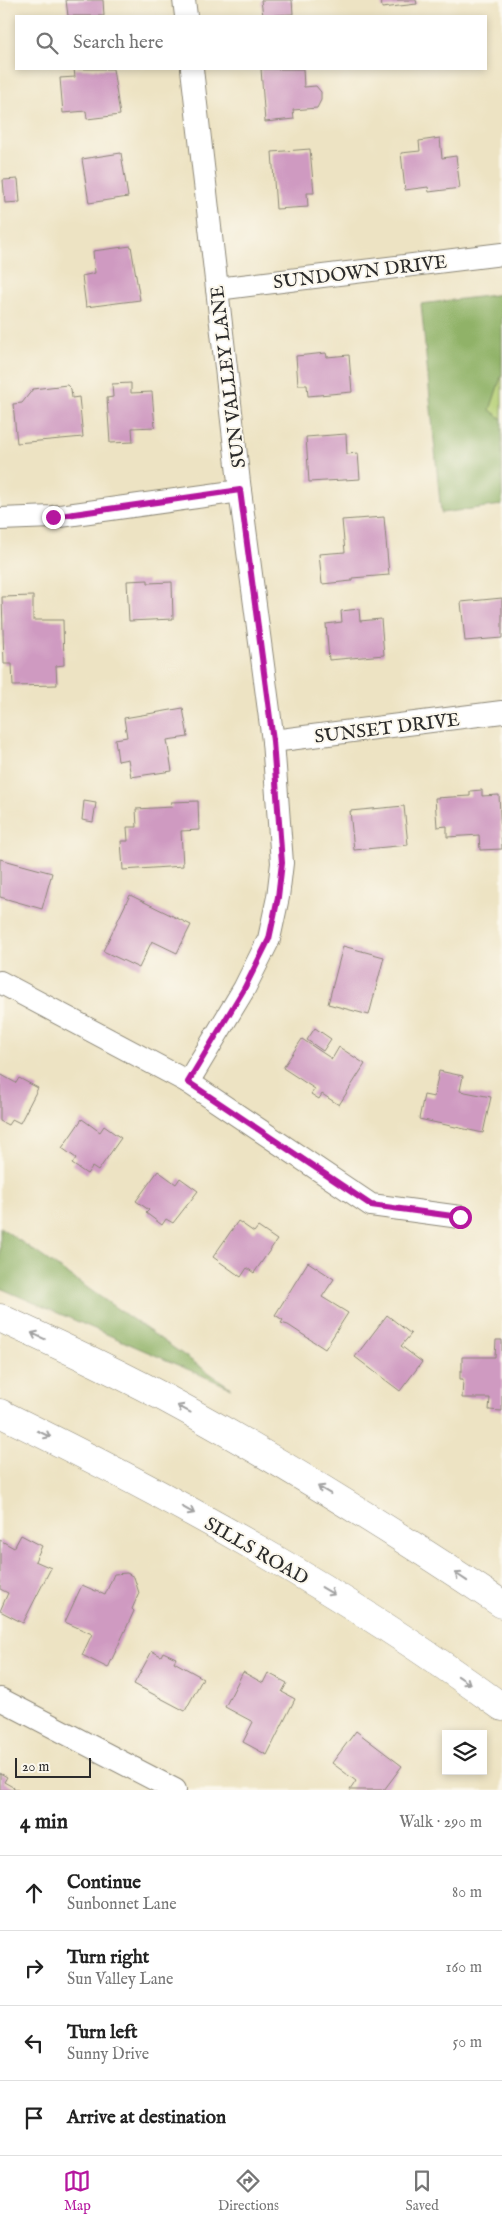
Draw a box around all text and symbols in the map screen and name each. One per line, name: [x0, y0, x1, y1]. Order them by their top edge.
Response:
search box: [15, 15, 487, 70]
icon: search: [33, 29, 61, 57]
text: Search here: [73, 31, 164, 55]
street label: SUNDOWN DRIVE: [272, 250, 449, 296]
street label: SUN VALLEY LANE: [206, 284, 252, 469]
route end: [42, 506, 65, 529]
street label: SUNSET DRIVE: [313, 708, 461, 750]
route start: [449, 1206, 472, 1229]
one-way arrow: [31, 1331, 46, 1340]
one-way arrow: [177, 1403, 191, 1413]
one-way arrow: [36, 1430, 51, 1439]
one-way arrow: [317, 1485, 331, 1495]
one-way arrow: [180, 1505, 194, 1515]
street label: SILLS ROAD: [200, 1512, 312, 1591]
one-way arrow: [455, 1572, 469, 1582]
one-way arrow: [321, 1587, 335, 1597]
one-way arrow: [457, 1675, 471, 1685]
map controls: [442, 1730, 487, 1775]
button: layers: [442, 1730, 487, 1775]
scale bar: [15, 1755, 91, 1778]
text: 20 m: [22, 1758, 49, 1776]
text: 4 min: [20, 1809, 68, 1836]
text: Walk · 290 m: [399, 1813, 482, 1833]
text: Continue: [67, 1871, 141, 1895]
icon: ahead: [20, 1879, 48, 1907]
text: 80 m: [452, 1883, 482, 1903]
text: Sunbonnet Lane: [67, 1895, 177, 1915]
text: Turn right: [67, 1946, 149, 1970]
icon: right: [20, 1954, 48, 1982]
text: 160 m: [446, 1958, 482, 1978]
text: Sun Valley Lane: [67, 1970, 173, 1990]
text: Turn left: [67, 2021, 138, 2045]
icon: left: [20, 2029, 48, 2057]
text: 50 m: [453, 2033, 482, 2053]
text: Sunny Drive: [67, 2045, 149, 2065]
icon: arrive: [20, 2104, 48, 2132]
text: Arrive at destination: [67, 2106, 226, 2130]
tab: Map: [63, 2167, 91, 2215]
tab: Directions: [218, 2167, 279, 2215]
tab: Saved: [406, 2167, 439, 2215]

